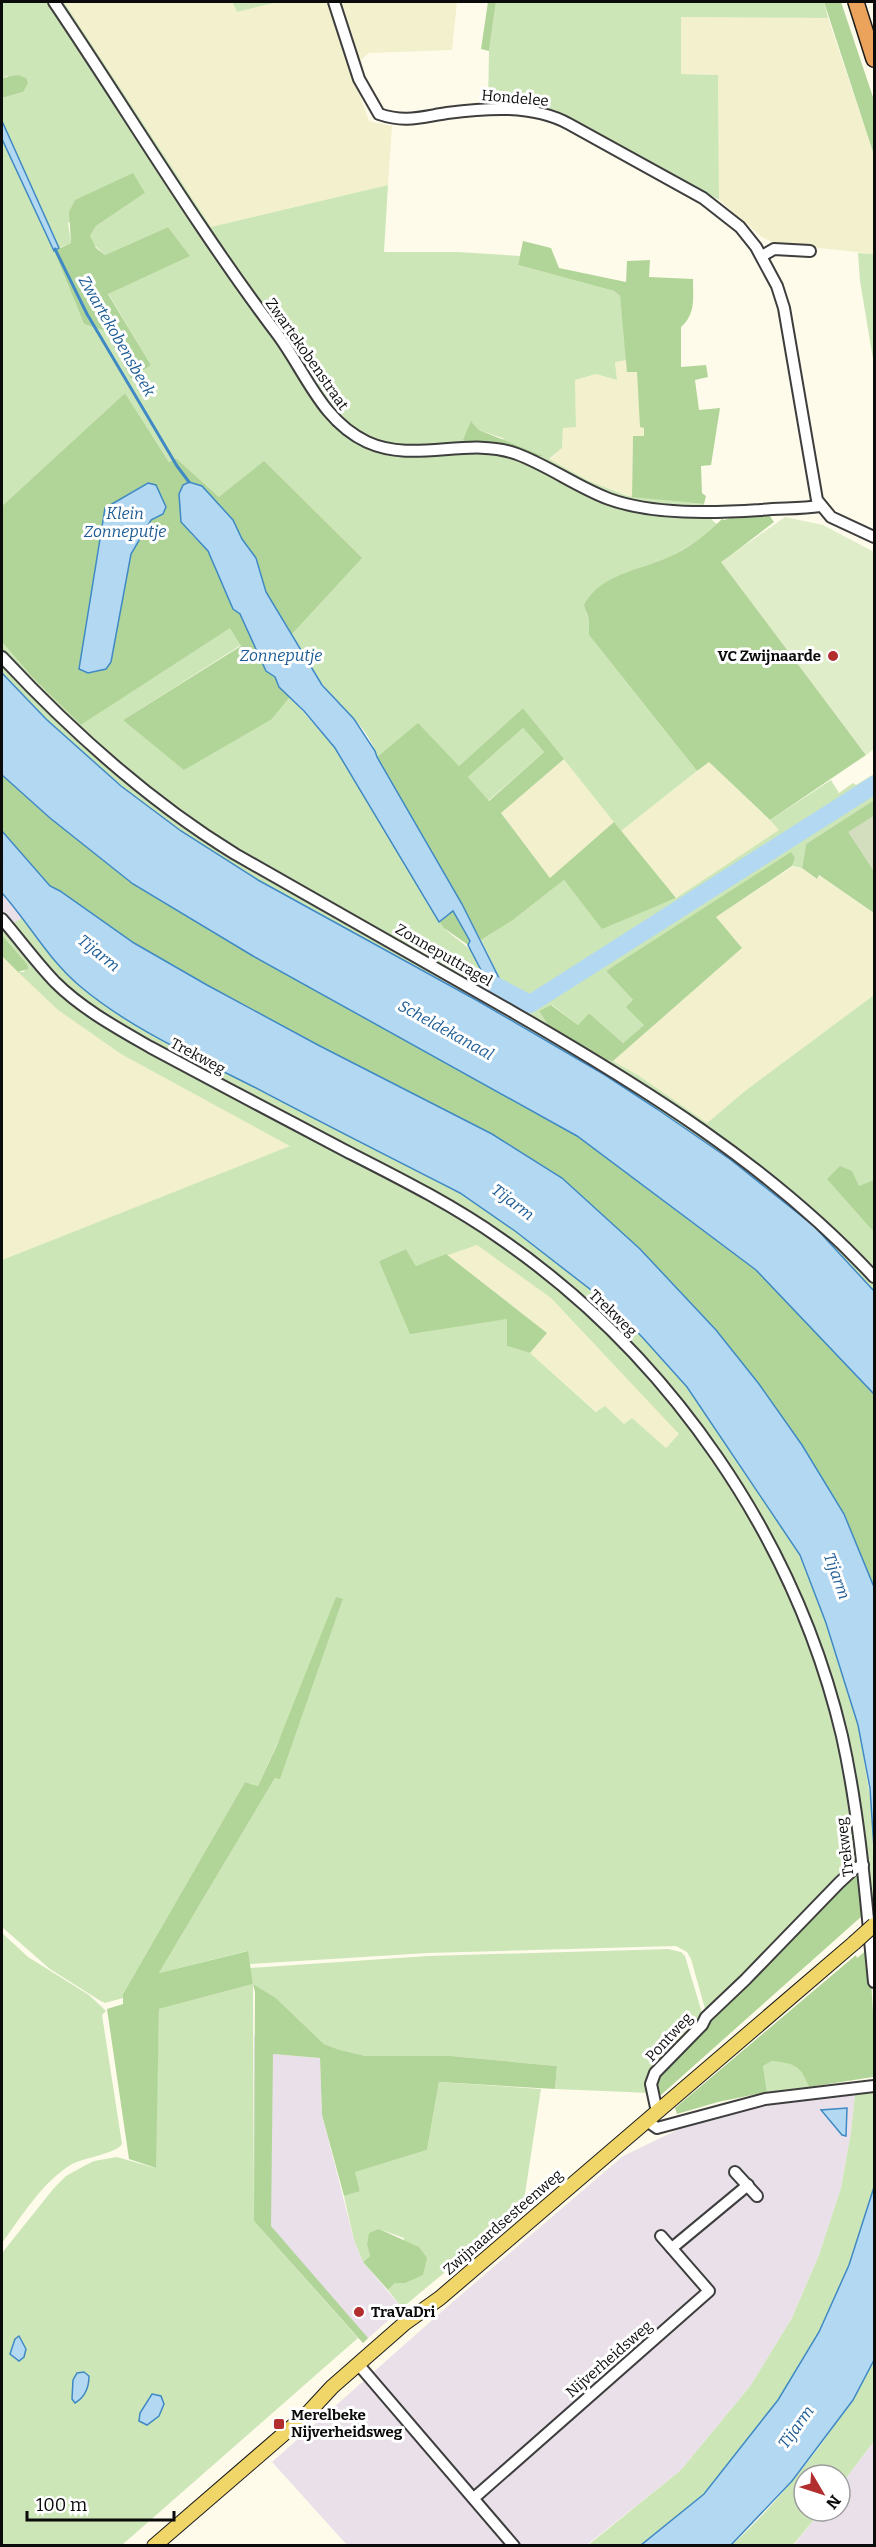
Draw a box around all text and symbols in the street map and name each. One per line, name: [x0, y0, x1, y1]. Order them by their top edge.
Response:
street label: Hondelee: [481, 86, 549, 110]
water label: Zwartekobensbeek: [75, 272, 159, 400]
street label: Zwartekobenstraat: [262, 295, 353, 414]
water label: Klein Zonneputje: [84, 504, 166, 541]
water label: Zonneputje: [240, 646, 322, 665]
place label: VC Zwijnaarde: [717, 647, 821, 665]
marker: VC Zwijnaarde: [826, 649, 840, 663]
street label: Zonneputtragel: [392, 920, 496, 990]
water label: Tijarm: [74, 930, 124, 976]
water label: Scheldekanaal: [395, 996, 497, 1064]
street label: Trekweg: [167, 1034, 229, 1078]
water label: Tijarm: [488, 1180, 538, 1224]
street label: Trekweg: [585, 1286, 641, 1340]
water label: Tijarm: [820, 1550, 854, 1602]
street label: Trekweg: [832, 1816, 858, 1878]
street label: Pontweg: [642, 2009, 696, 2065]
street label: Zwijnaardsesteenweg: [440, 2165, 566, 2279]
place label: TraVaDri: [371, 2303, 435, 2321]
marker: TraVaDri: [352, 2305, 366, 2319]
street label: Nijverheidsweg: [562, 2317, 656, 2401]
water label: Tijarm: [774, 2402, 818, 2452]
place label: Merelbeke Nijverheidsweg: [291, 2406, 403, 2441]
marker: Merelbeke Nijverheidsweg: [272, 2417, 286, 2431]
north arrow: [792, 2463, 852, 2523]
scale bar: [27, 2484, 174, 2522]
text: N: [822, 2491, 845, 2513]
text: 100 m: [36, 2494, 87, 2516]

